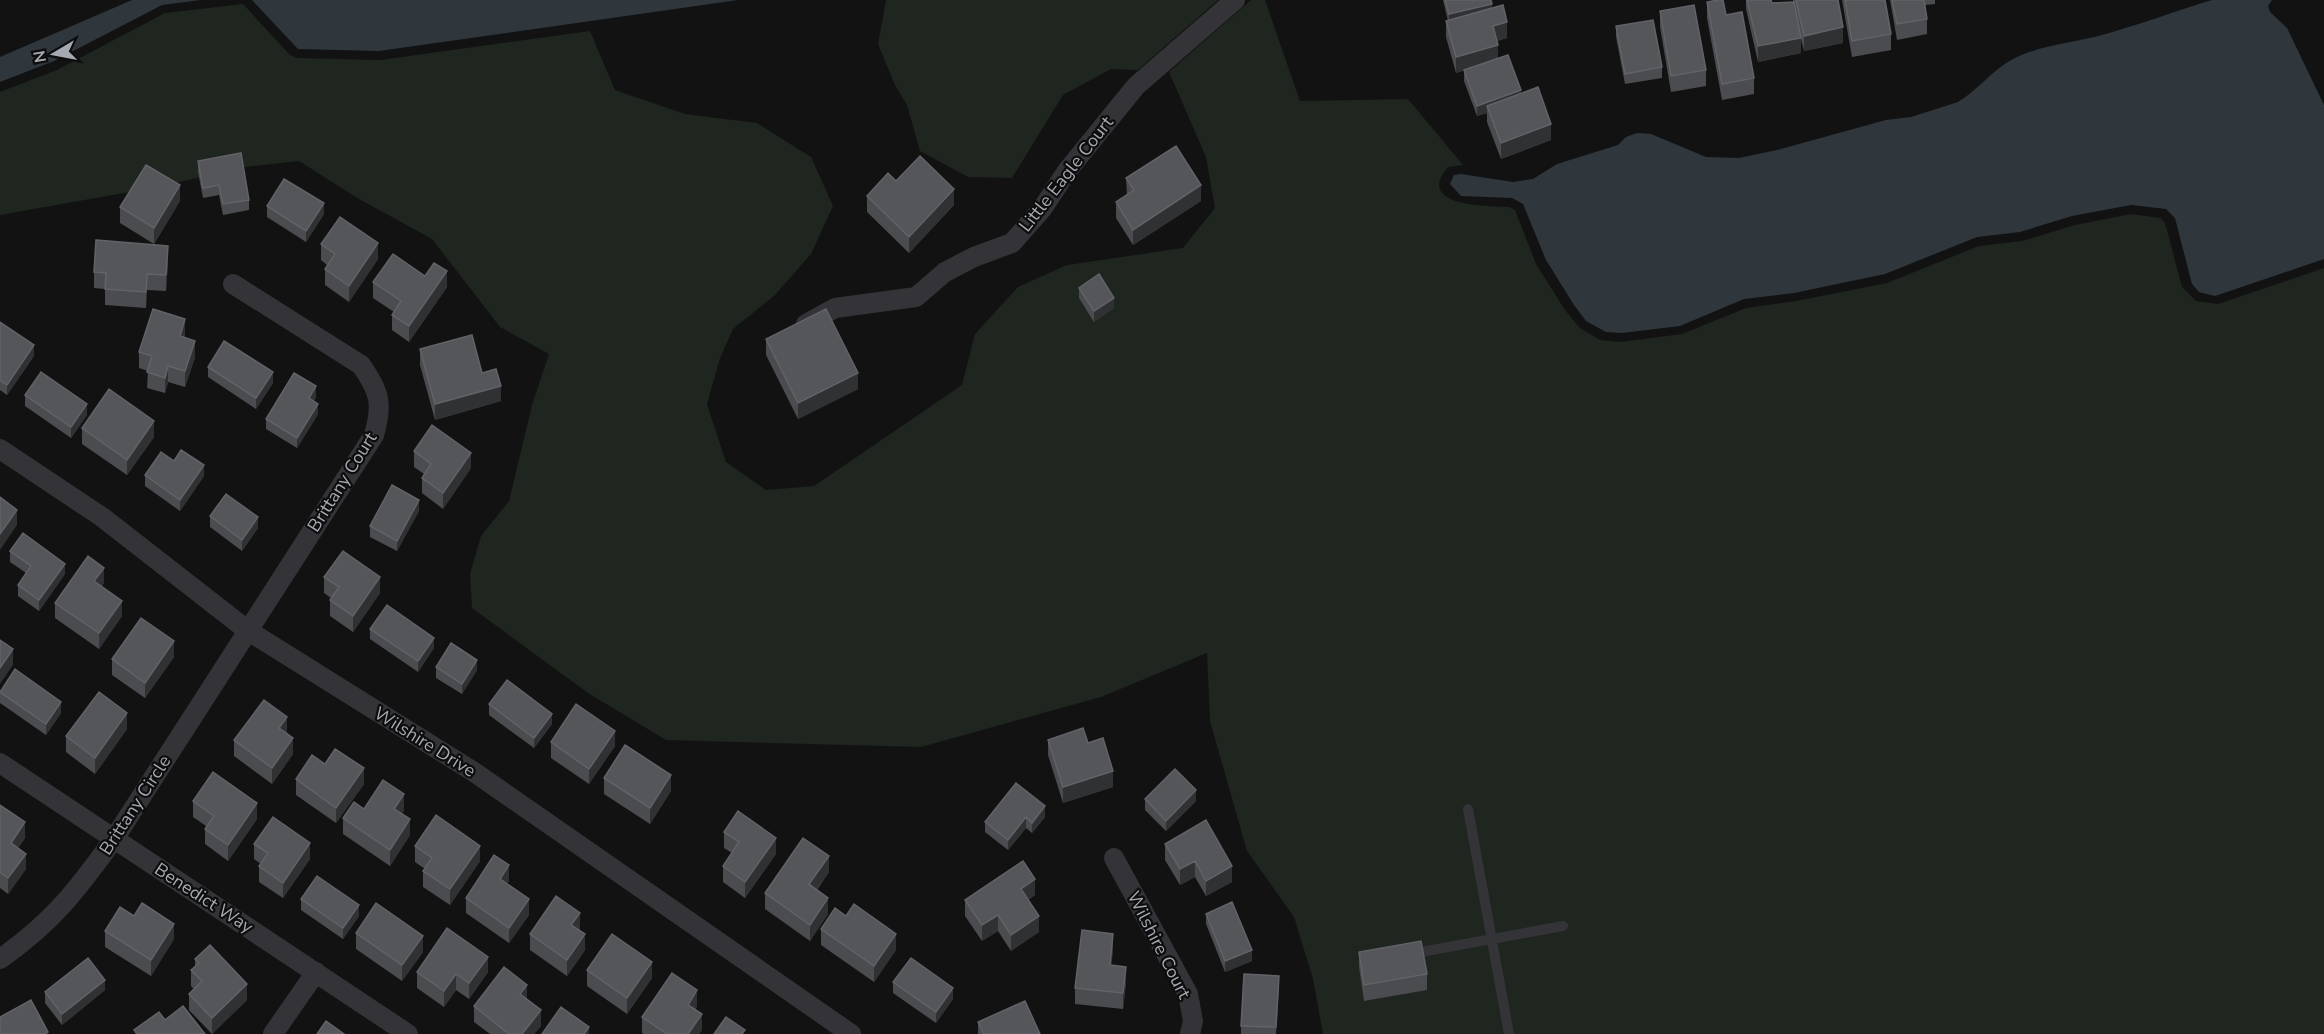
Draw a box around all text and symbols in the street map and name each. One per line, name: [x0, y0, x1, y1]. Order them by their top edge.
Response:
north arrow: [24, 24, 84, 84]
text: N: [28, 49, 52, 64]
street label: Little Eagle Court: [1013, 111, 1119, 237]
street label: Brittany Court: [302, 427, 383, 536]
street label: Wilshire Drive: [370, 701, 480, 783]
street label: Brittany Circle: [94, 750, 176, 860]
street label: Benedict Way: [150, 857, 259, 939]
street label: Wilshire Court: [1122, 887, 1197, 1003]

